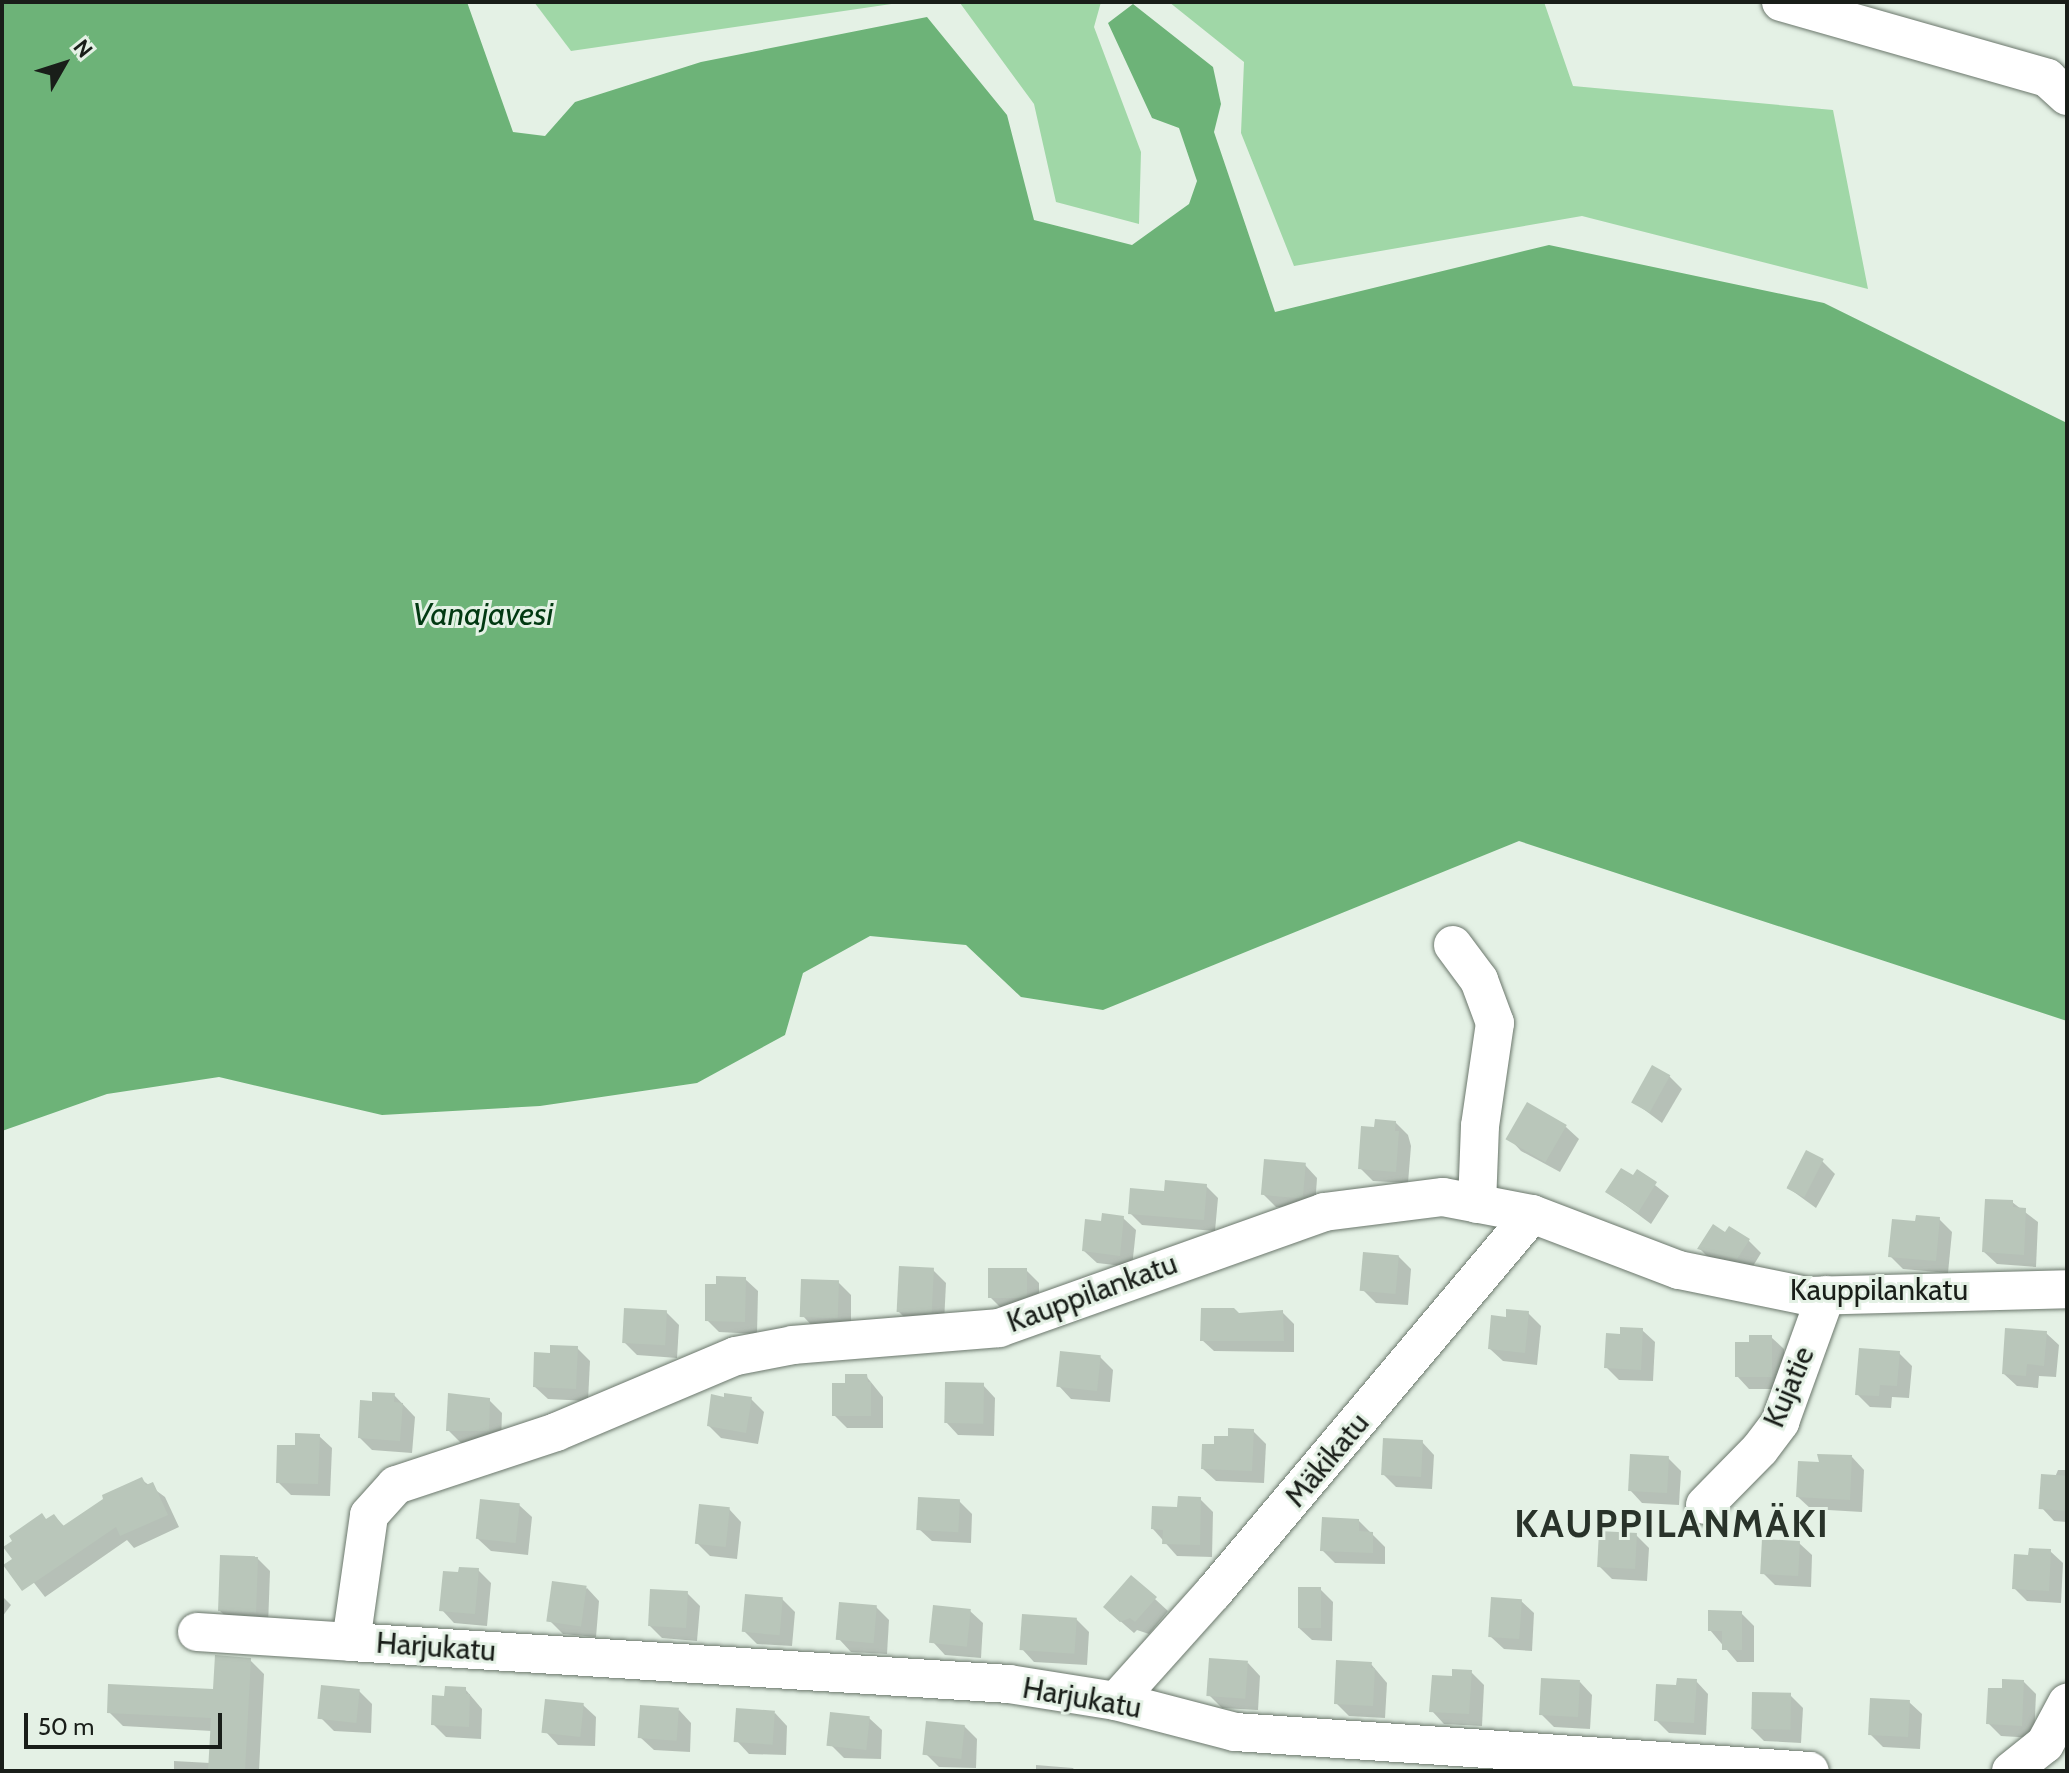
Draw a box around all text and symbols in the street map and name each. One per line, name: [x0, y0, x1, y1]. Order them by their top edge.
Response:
north arrow: [24, 24, 104, 104]
text: N: [68, 34, 98, 63]
water label: Vanajavesi: [413, 595, 553, 633]
street label: Kauppilankatu: [1002, 1246, 1182, 1340]
street label: Kauppilankatu: [1790, 1272, 1968, 1308]
street label: Kujatie: [1756, 1341, 1822, 1433]
street label: Mäkikatu: [1277, 1406, 1377, 1514]
district label: KAUPPILANMÄKI: [1514, 1501, 1830, 1547]
street label: Harjukatu: [375, 1625, 497, 1669]
street label: Harjukatu: [1020, 1670, 1144, 1726]
scale bar: [28, 1697, 226, 1747]
text: 50 m: [38, 1712, 94, 1741]

